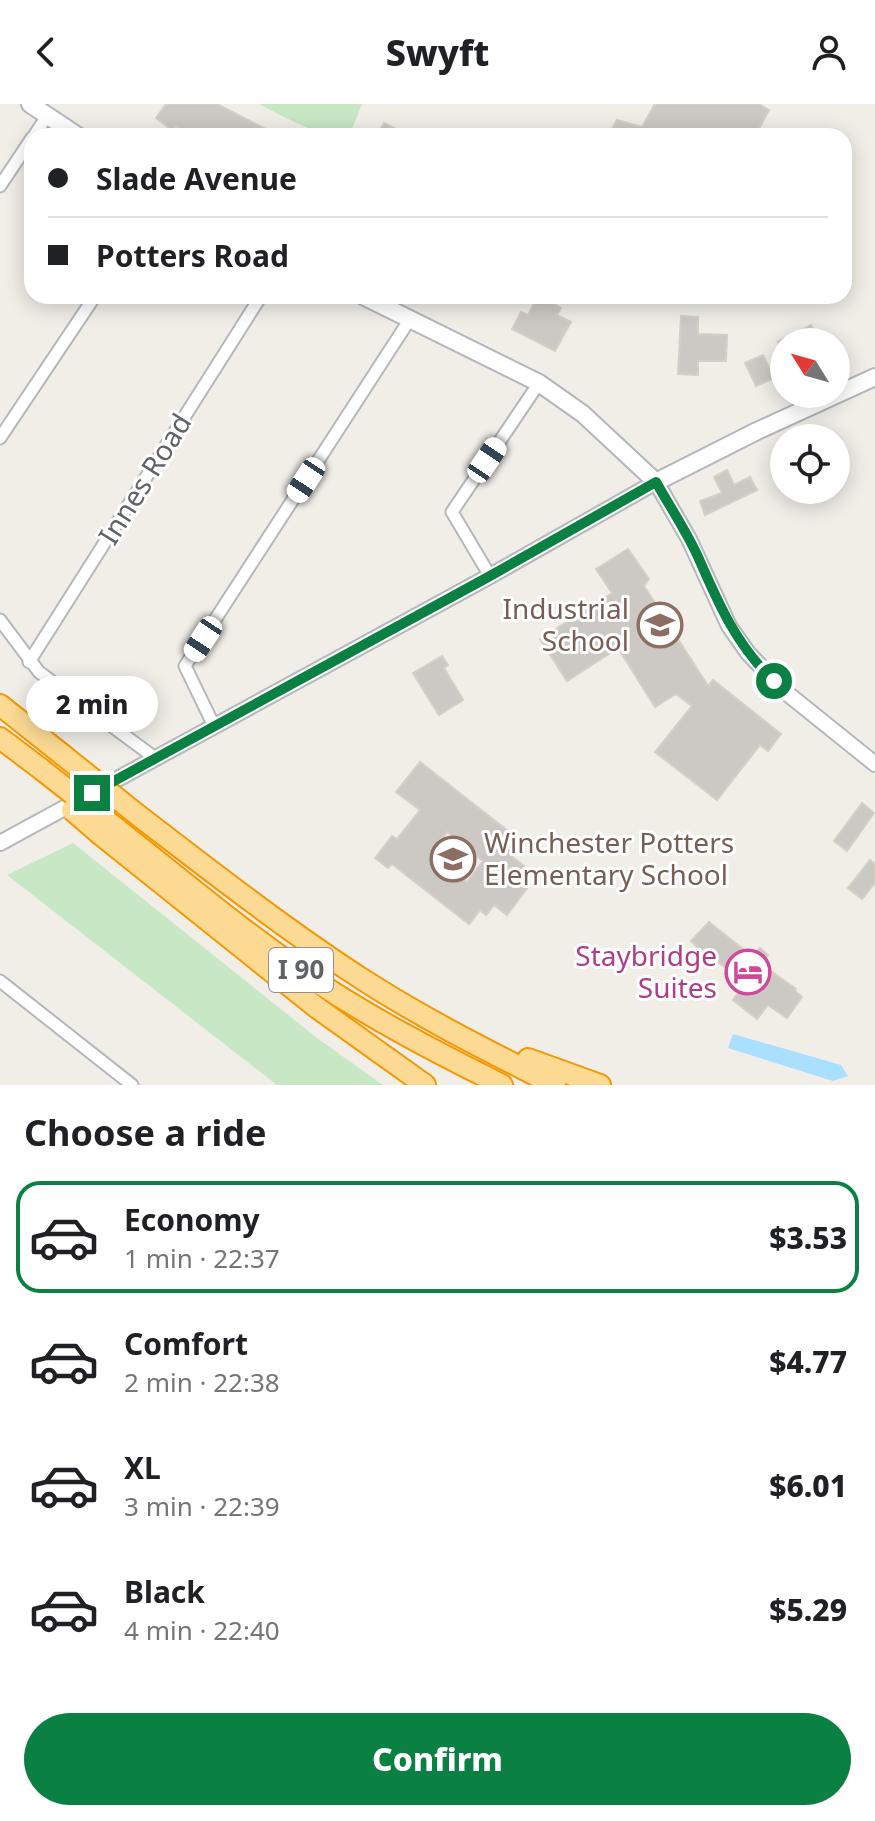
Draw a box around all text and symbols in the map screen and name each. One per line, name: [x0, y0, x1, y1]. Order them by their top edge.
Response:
text: Swyft: [386, 28, 489, 77]
icon: back: [24, 30, 68, 74]
icon: person: [807, 30, 851, 74]
text: Slade Avenue: [96, 158, 297, 199]
text: Potters Road: [96, 235, 289, 276]
north arrow: [770, 328, 850, 408]
map controls: [770, 328, 850, 504]
street label: Innes Road: [89, 406, 199, 551]
button: locate: [770, 424, 850, 504]
car: [464, 433, 510, 487]
car: [283, 453, 329, 507]
place label: Industrial School: [502, 589, 629, 659]
school or university icon: Industrial School: [636, 601, 684, 649]
car: [180, 612, 226, 666]
route start: [756, 663, 792, 699]
callout: 2 min: [26, 677, 158, 733]
text: 2 min: [56, 686, 128, 722]
route end: [74, 775, 110, 811]
place label: Winchester Potters Elementary School: [484, 823, 734, 893]
school or university icon: Winchester Potters Elementary School: [429, 835, 477, 883]
place label: Staybridge Suites: [575, 936, 717, 1006]
road number: I 90: [269, 948, 333, 992]
hotel icon: Staybridge Suites: [724, 948, 772, 996]
text: Choose a ride: [24, 1108, 266, 1157]
text: Economy: [124, 1199, 260, 1240]
icon: car: [28, 1201, 100, 1273]
text: $3.53: [769, 1217, 847, 1258]
text: 1 min · 22:37: [124, 1240, 280, 1276]
text: Comfort: [124, 1323, 248, 1364]
icon: car: [28, 1325, 100, 1397]
text: $4.77: [769, 1341, 847, 1382]
text: 2 min · 22:38: [124, 1364, 280, 1400]
text: XL: [124, 1447, 161, 1488]
icon: car: [28, 1449, 100, 1521]
text: $6.01: [769, 1465, 847, 1506]
text: 3 min · 22:39: [124, 1488, 280, 1524]
text: Black: [124, 1571, 205, 1612]
icon: car: [28, 1573, 100, 1645]
text: $5.29: [769, 1589, 847, 1630]
text: 4 min · 22:40: [124, 1612, 280, 1648]
button: Confirm: [24, 1713, 851, 1805]

